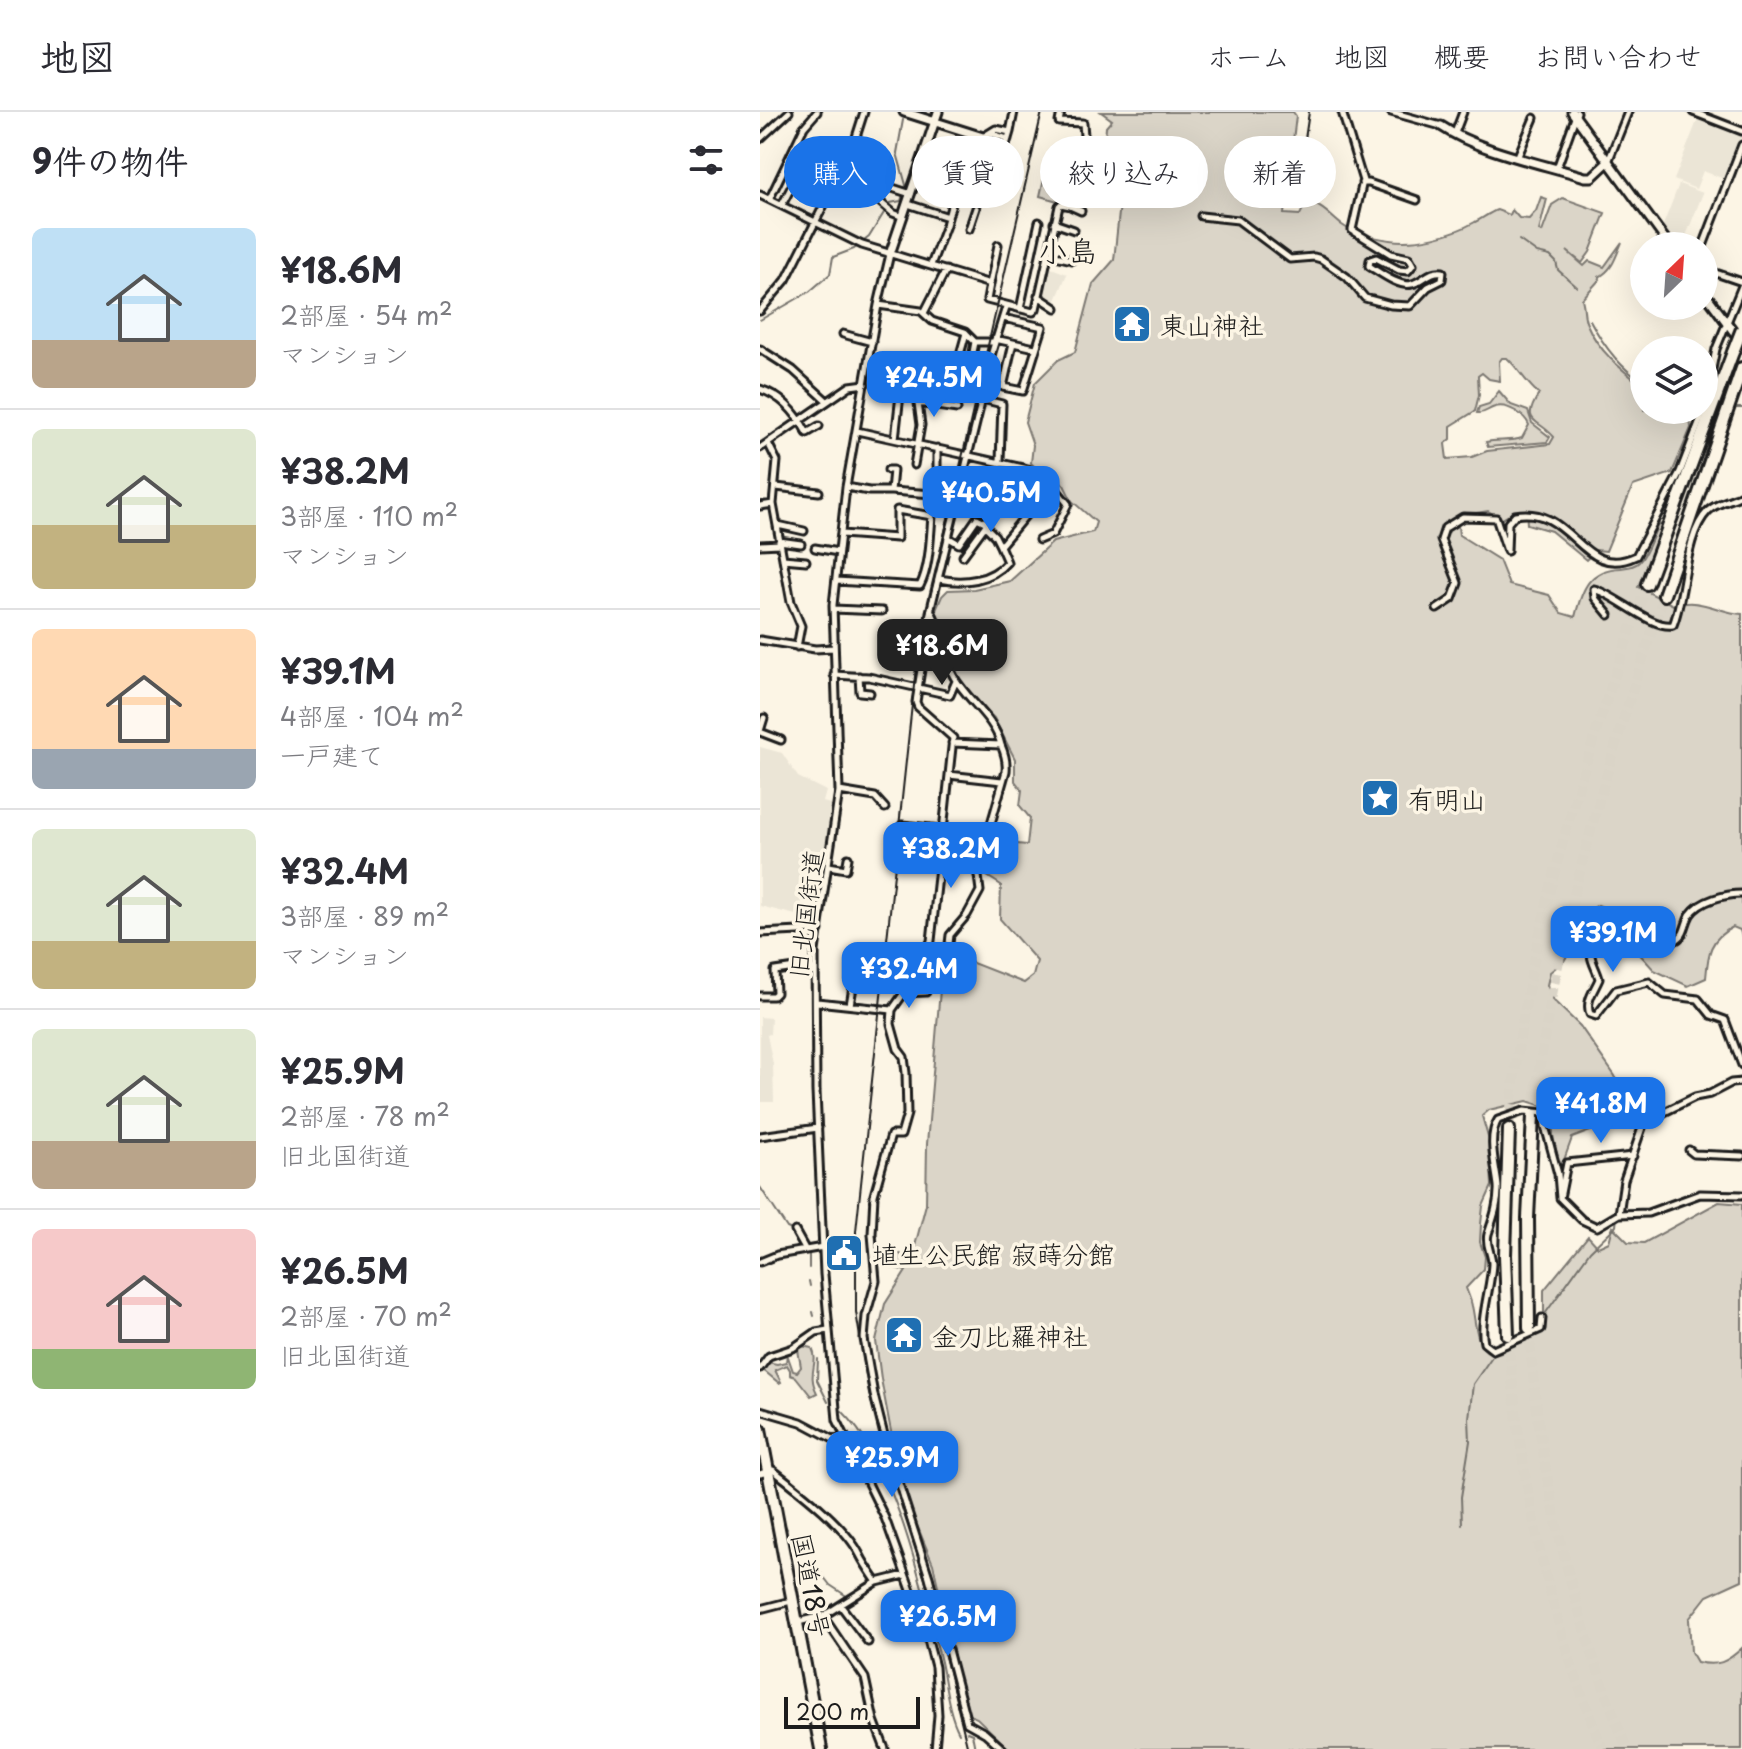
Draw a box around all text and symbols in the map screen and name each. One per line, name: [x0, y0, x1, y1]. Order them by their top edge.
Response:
text: 地図: [40, 27, 116, 84]
text: ホーム: [1207, 34, 1290, 77]
text: 地図: [1334, 34, 1390, 77]
text: 概要: [1434, 34, 1490, 77]
text: お問い合わせ: [1534, 34, 1702, 77]
text: 9件の物件: [32, 134, 188, 186]
chip: 購入: [784, 136, 896, 208]
chip: 賃貸: [912, 136, 1024, 208]
chip: 絞り込み: [1040, 136, 1208, 208]
chip: 新着: [1224, 136, 1336, 208]
icon: filters: [684, 138, 728, 182]
district label: 小島: [1038, 227, 1098, 272]
north arrow: [1630, 232, 1718, 320]
map controls: [1630, 232, 1718, 424]
text: ¥18.6M: [280, 243, 402, 295]
icon: home: [96, 260, 192, 356]
text: 2部屋 · 54 m²: [280, 295, 453, 334]
temple icon: 東山神社: [1111, 303, 1153, 345]
place label: 東山神社: [1160, 305, 1264, 344]
text: マンション: [280, 334, 409, 373]
button: layers: [1630, 336, 1718, 424]
pin: ¥24.5M: [869, 351, 999, 419]
text: ¥24.5M: [885, 357, 983, 396]
text: ¥38.2M: [280, 444, 410, 496]
icon: home: [96, 461, 192, 557]
pin: ¥40.5M: [926, 466, 1056, 534]
text: ¥40.5M: [941, 472, 1041, 511]
text: 3部屋 · 110 m²: [280, 496, 458, 535]
text: マンション: [280, 535, 409, 574]
pin: ¥18.6M: [877, 619, 1007, 687]
text: ¥18.6M: [895, 625, 989, 664]
text: ¥39.1M: [280, 644, 396, 696]
icon: home: [96, 661, 192, 757]
text: 4部屋 · 104 m²: [280, 696, 464, 735]
text: 一戸建て: [280, 735, 384, 774]
place icon: 有明山: [1359, 777, 1401, 819]
place label: 有明山: [1408, 779, 1486, 818]
pin: ¥38.2M: [886, 822, 1016, 890]
text: ¥38.2M: [901, 828, 1001, 867]
text: ¥32.4M: [280, 844, 409, 896]
street label: 旧北国街道: [778, 847, 832, 981]
icon: home: [96, 861, 192, 957]
text: 3部屋 · 89 m²: [280, 896, 449, 935]
pin: ¥39.1M: [1548, 906, 1678, 974]
text: ¥39.1M: [1569, 912, 1657, 951]
text: マンション: [280, 935, 409, 974]
pin: ¥32.4M: [844, 942, 974, 1010]
text: ¥32.4M: [860, 948, 958, 987]
text: ¥25.9M: [280, 1044, 405, 1096]
icon: home: [96, 1061, 192, 1157]
pin: ¥41.8M: [1536, 1077, 1666, 1145]
text: ¥41.8M: [1554, 1083, 1648, 1122]
text: 2部屋 · 78 m²: [280, 1096, 450, 1135]
text: 旧北国街道: [280, 1135, 410, 1174]
public building icon: 埴生公民館 寂蒔分館: [823, 1232, 865, 1274]
place label: 埴生公民館 寂蒔分館: [872, 1234, 1114, 1273]
text: ¥26.5M: [280, 1244, 409, 1296]
icon: home: [96, 1261, 192, 1357]
text: 2部屋 · 70 m²: [280, 1296, 452, 1335]
temple icon: 金刀比羅神社: [883, 1314, 925, 1356]
place label: 金刀比羅神社: [932, 1316, 1088, 1355]
text: 旧北国街道: [280, 1335, 410, 1374]
pin: ¥25.9M: [827, 1431, 957, 1499]
text: ¥25.9M: [844, 1437, 940, 1476]
street label: 国道18号: [783, 1529, 841, 1641]
pin: ¥26.5M: [883, 1590, 1013, 1658]
text: ¥26.5M: [899, 1596, 997, 1635]
scale bar: [784, 1693, 920, 1729]
text: 200 m: [796, 1694, 869, 1727]

